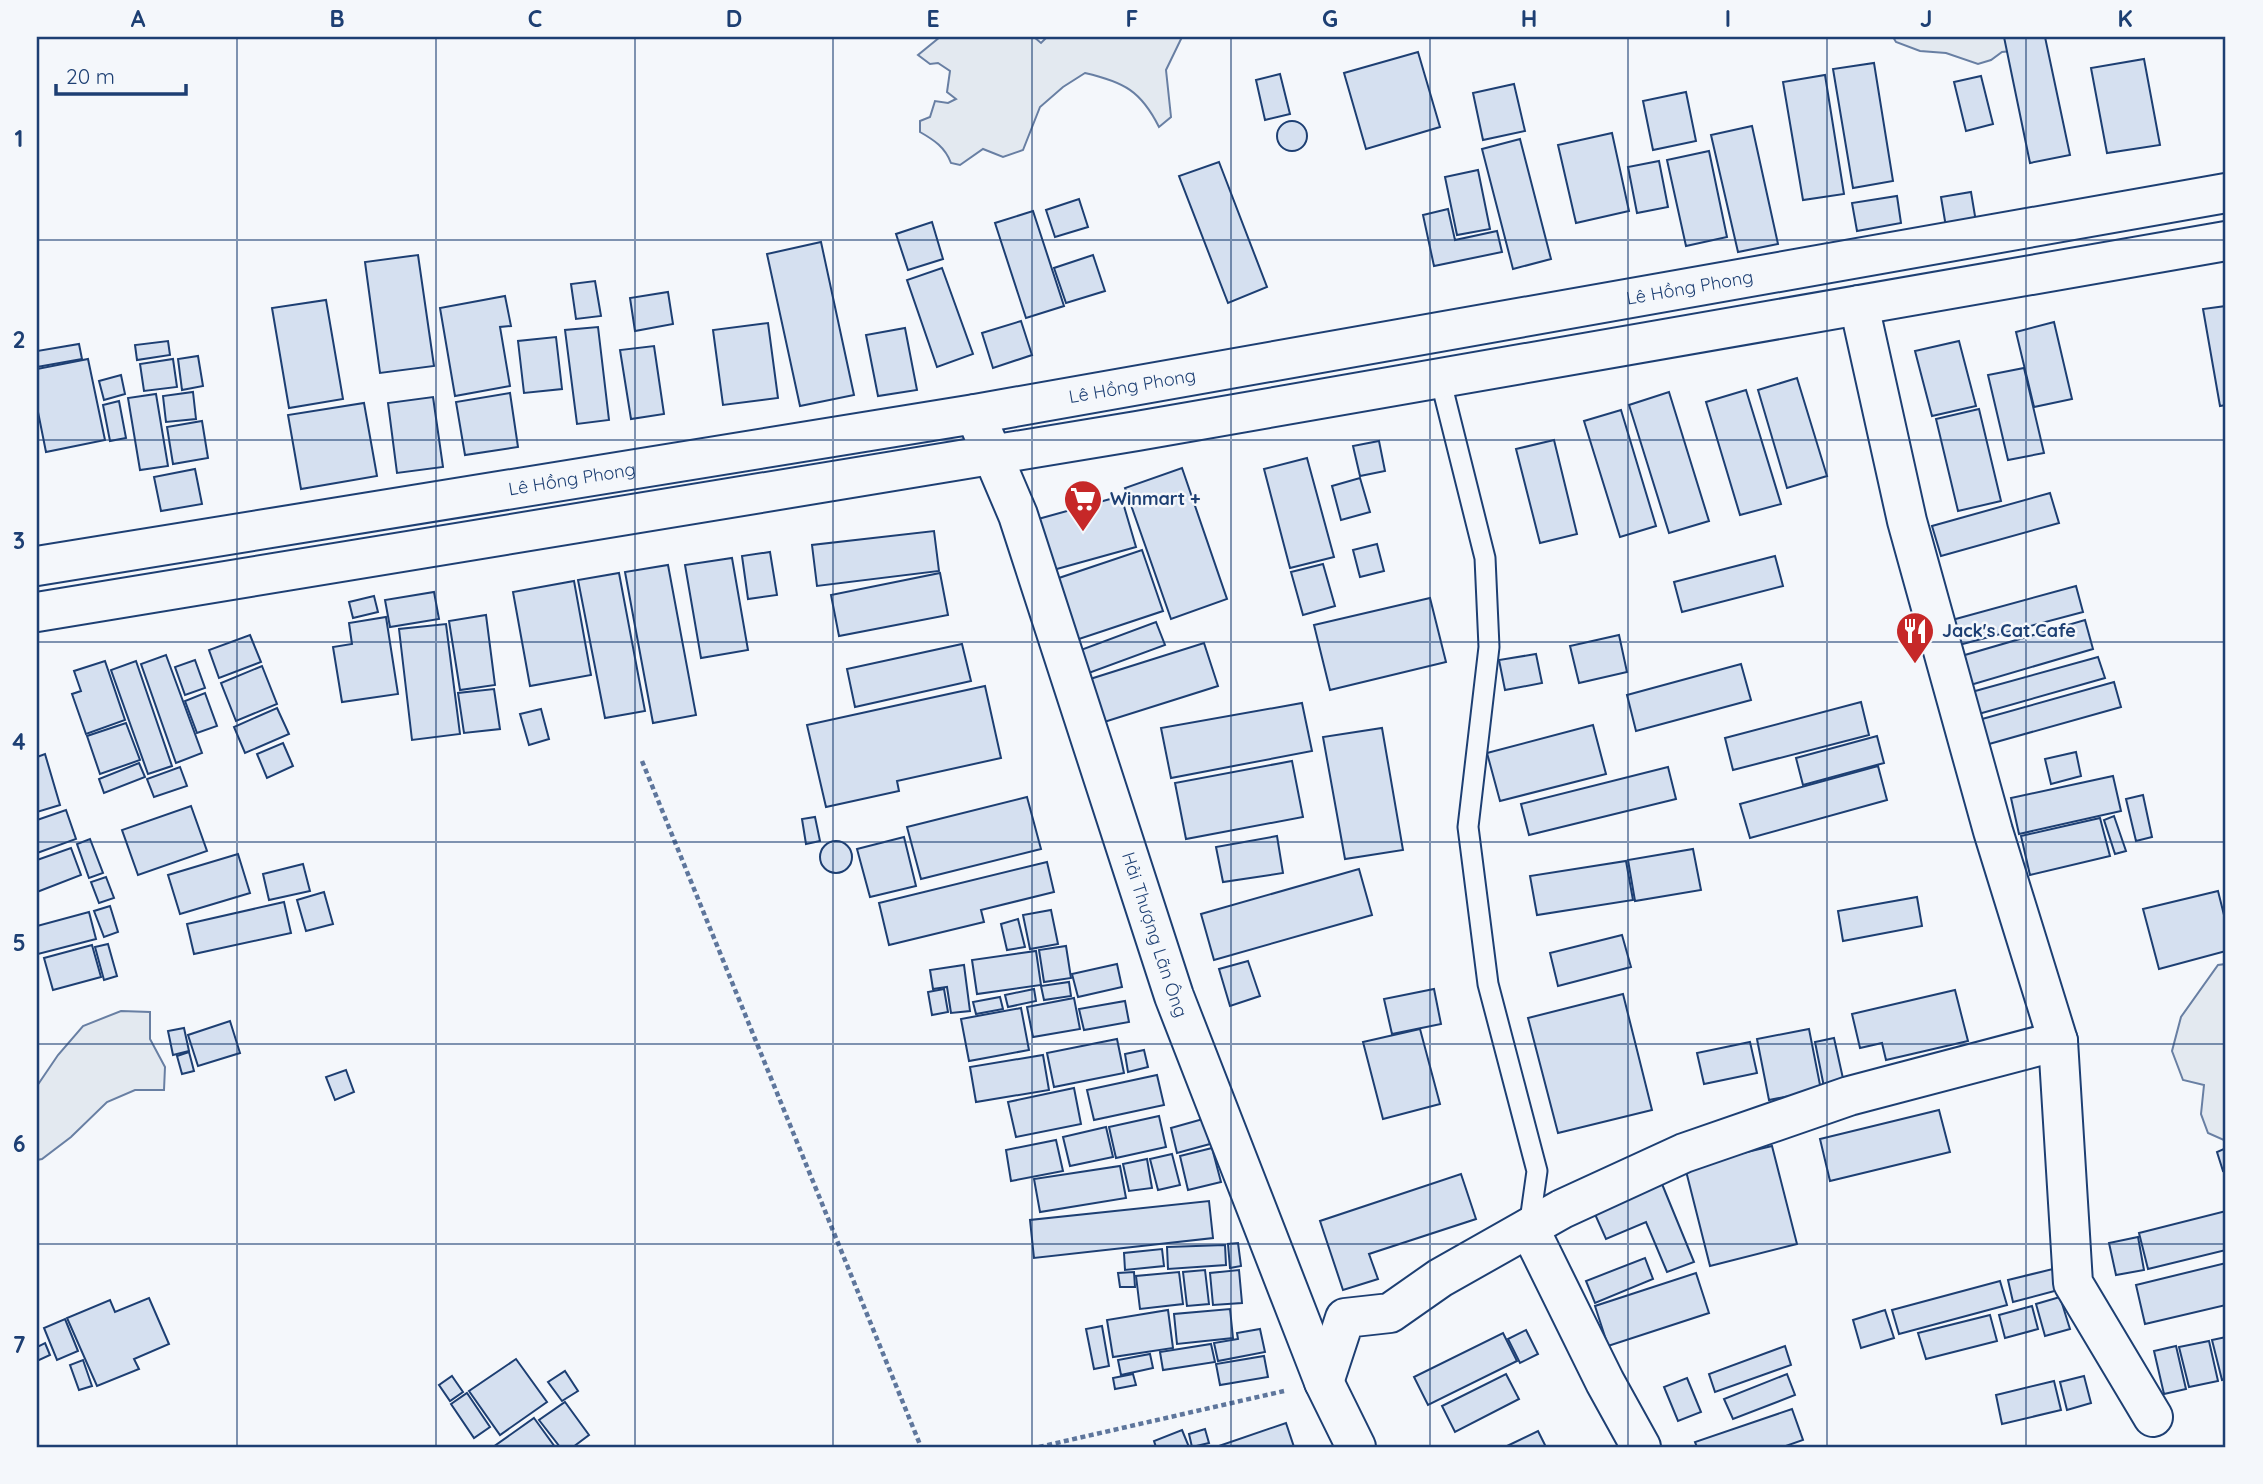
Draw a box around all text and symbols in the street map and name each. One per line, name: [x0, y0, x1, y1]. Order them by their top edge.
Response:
text: A: [131, 4, 146, 33]
text: B: [329, 4, 345, 33]
text: C: [528, 4, 542, 33]
text: D: [726, 4, 742, 33]
text: E: [926, 4, 940, 33]
text: F: [1126, 4, 1138, 33]
text: G: [1322, 4, 1338, 33]
text: H: [1521, 4, 1537, 33]
text: I: [1725, 4, 1731, 33]
text: J: [1920, 4, 1932, 33]
text: K: [2117, 4, 2133, 33]
scale bar: [56, 52, 186, 96]
text: 20 m: [66, 63, 115, 89]
text: 1: [15, 124, 23, 153]
street label: Lê Hồng Phong: [1624, 265, 1755, 310]
text: 2: [12, 325, 26, 354]
street label: Lê Hồng Phong: [1067, 363, 1198, 408]
street label: Lê Hồng Phong: [507, 457, 637, 500]
supermarket icon: Winmart +: [1062, 478, 1104, 533]
place label: Winmart +: [1110, 487, 1201, 510]
text: 3: [13, 526, 25, 555]
restaurant icon: Jack's Cat Cafe: [1894, 610, 1936, 665]
place label: Jack's Cat Cafe: [1942, 619, 2076, 642]
text: 4: [12, 727, 26, 756]
street label: Hải Thượng Lãn Ông: [1117, 849, 1193, 1020]
text: 5: [12, 928, 26, 957]
text: 6: [13, 1129, 25, 1158]
text: 7: [13, 1330, 26, 1359]

